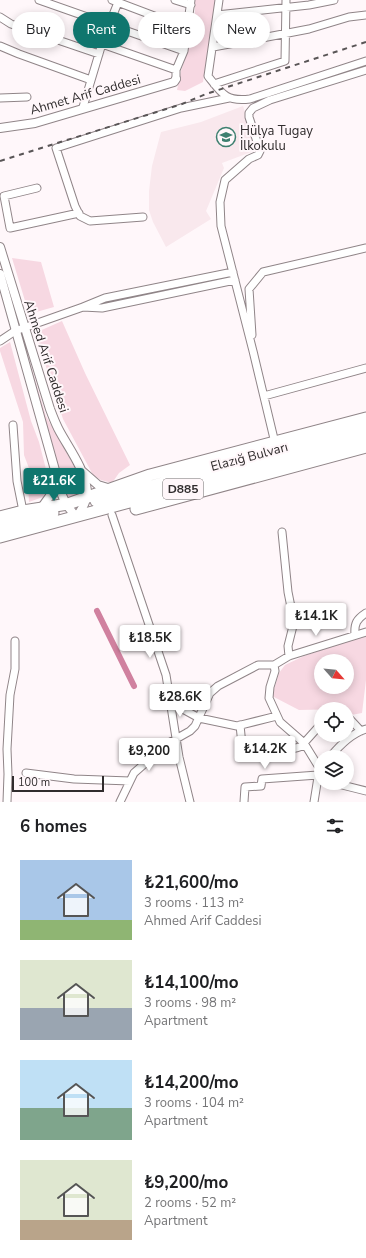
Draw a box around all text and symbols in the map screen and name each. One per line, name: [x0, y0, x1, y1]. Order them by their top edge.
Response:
chip: Buy: [12, 12, 65, 48]
chip: Rent: [73, 12, 130, 48]
chip: Filters: [138, 12, 205, 48]
chip: New: [213, 12, 270, 48]
street label: Ahmet Arif Caddesi: [28, 71, 143, 119]
place label: Hülya Tugay İlkokulu: [240, 122, 313, 155]
school or university icon: Hülya Tugay İlkokulu: [215, 126, 237, 148]
street label: Ahmed Arif Caddesi: [19, 298, 73, 415]
street label: Elazığ Bulvarı: [209, 438, 290, 476]
pin: ₺21.6K: [21, 468, 87, 502]
text: ₺21.6K: [32, 472, 76, 490]
road number: D885: [163, 479, 203, 499]
pin: ₺14.1K: [283, 603, 349, 637]
text: ₺14.1K: [294, 607, 338, 625]
pin: ₺18.5K: [117, 625, 183, 659]
text: ₺18.5K: [128, 629, 172, 647]
north arrow: [314, 654, 354, 694]
map controls: [314, 654, 354, 790]
pin: ₺28.6K: [147, 684, 213, 718]
text: ₺28.6K: [158, 688, 202, 706]
button: locate: [314, 702, 354, 742]
pin: ₺14.2K: [232, 736, 298, 770]
pin: ₺9,200: [116, 738, 182, 772]
text: ₺14.2K: [243, 740, 287, 758]
text: ₺9,200: [128, 742, 170, 760]
button: layers: [314, 750, 354, 790]
scale bar: [12, 774, 104, 793]
text: 100 m: [18, 775, 50, 790]
text: 6 homes: [20, 815, 87, 838]
icon: filters: [324, 815, 346, 837]
text: ₺21,600/mo: [144, 871, 238, 894]
icon: home: [52, 876, 100, 924]
text: 3 rooms · 113 m²: [144, 894, 244, 912]
text: Ahmed Arif Caddesi: [144, 912, 261, 930]
text: ₺14,100/mo: [144, 971, 238, 994]
icon: home: [52, 976, 100, 1024]
text: 3 rooms · 98 m²: [144, 994, 236, 1012]
text: Apartment: [144, 1012, 207, 1030]
text: ₺14,200/mo: [144, 1071, 238, 1094]
icon: home: [52, 1076, 100, 1124]
text: 3 rooms · 104 m²: [144, 1094, 244, 1112]
text: Apartment: [144, 1112, 207, 1130]
text: ₺9,200/mo: [144, 1171, 228, 1194]
icon: home: [52, 1176, 100, 1224]
text: 2 rooms · 52 m²: [144, 1194, 236, 1212]
text: Apartment: [144, 1212, 207, 1230]

